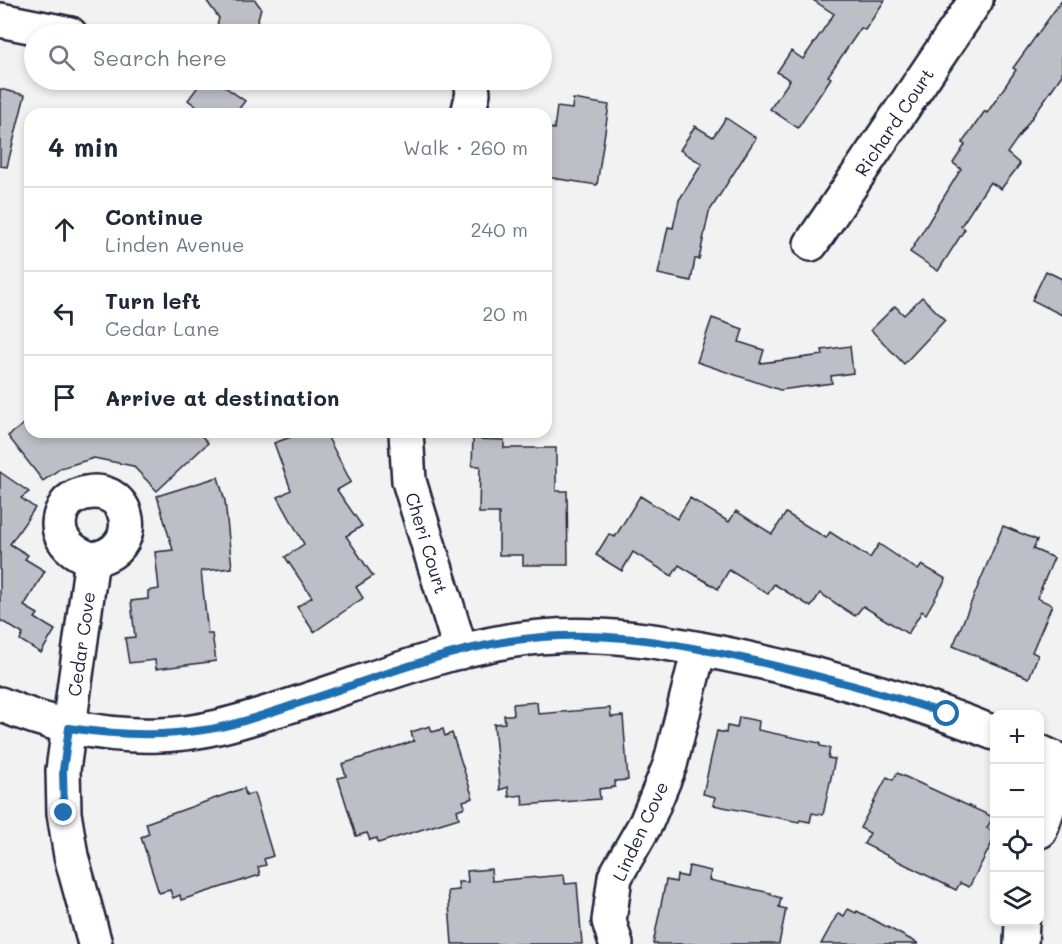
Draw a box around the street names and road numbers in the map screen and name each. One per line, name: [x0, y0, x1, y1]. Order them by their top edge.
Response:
street label: Richard Court: [849, 63, 939, 181]
street label: Cheri Court: [400, 489, 454, 597]
street label: Cedar Cove: [62, 590, 100, 698]
street label: Linden Cove: [606, 777, 674, 885]

